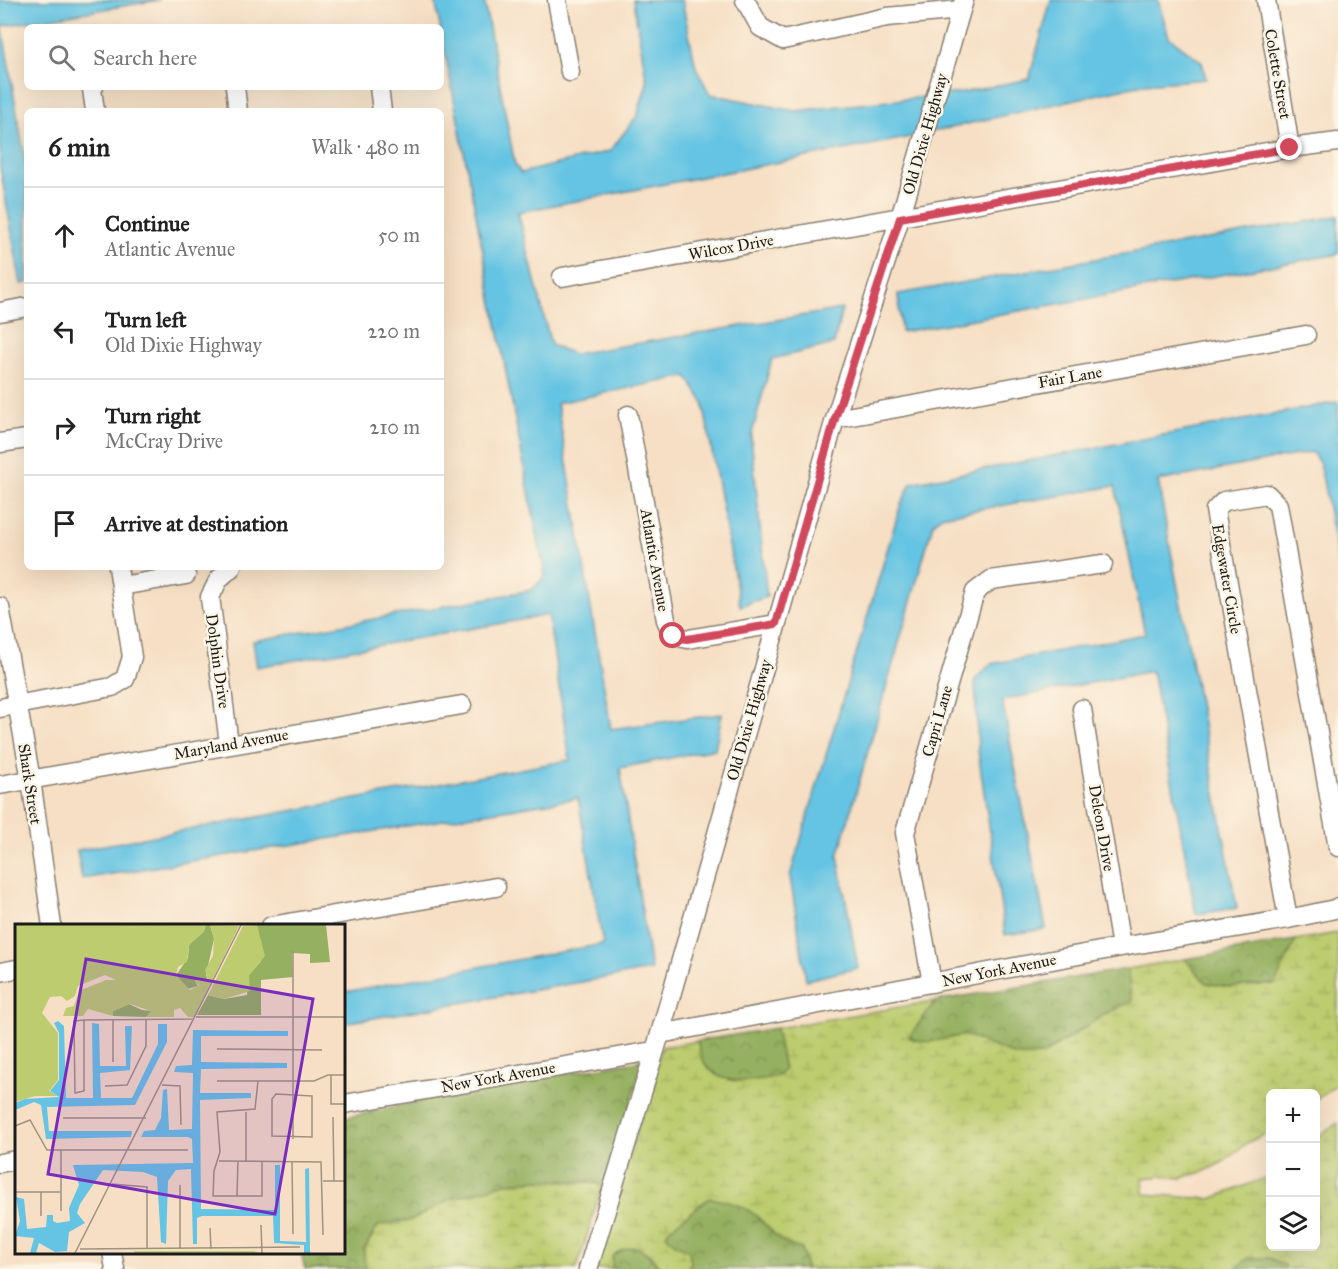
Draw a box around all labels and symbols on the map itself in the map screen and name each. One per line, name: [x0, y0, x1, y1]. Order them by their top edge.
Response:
street label: Colette Street: [1261, 27, 1295, 121]
street label: Old Dixie Highway: [899, 71, 953, 197]
route end: [1276, 134, 1302, 160]
street label: Wilcox Drive: [687, 230, 775, 264]
street label: Fair Lane: [1037, 362, 1104, 392]
street label: Atlantic Avenue: [636, 506, 673, 613]
street label: Edgewater Circle: [1207, 522, 1246, 636]
street label: Dolphin Drive: [202, 612, 234, 710]
route start: [659, 622, 685, 648]
street label: Old Dixie Highway: [723, 657, 777, 783]
street label: Capri Lane: [918, 683, 956, 759]
street label: Maryland Avenue: [172, 725, 290, 763]
street label: Shark Street: [14, 742, 46, 826]
street label: Deleon Drive: [1085, 783, 1119, 873]
inset map: [15, 924, 345, 1254]
street label: New York Avenue: [940, 950, 1058, 990]
street label: New York Avenue: [439, 1058, 557, 1096]

